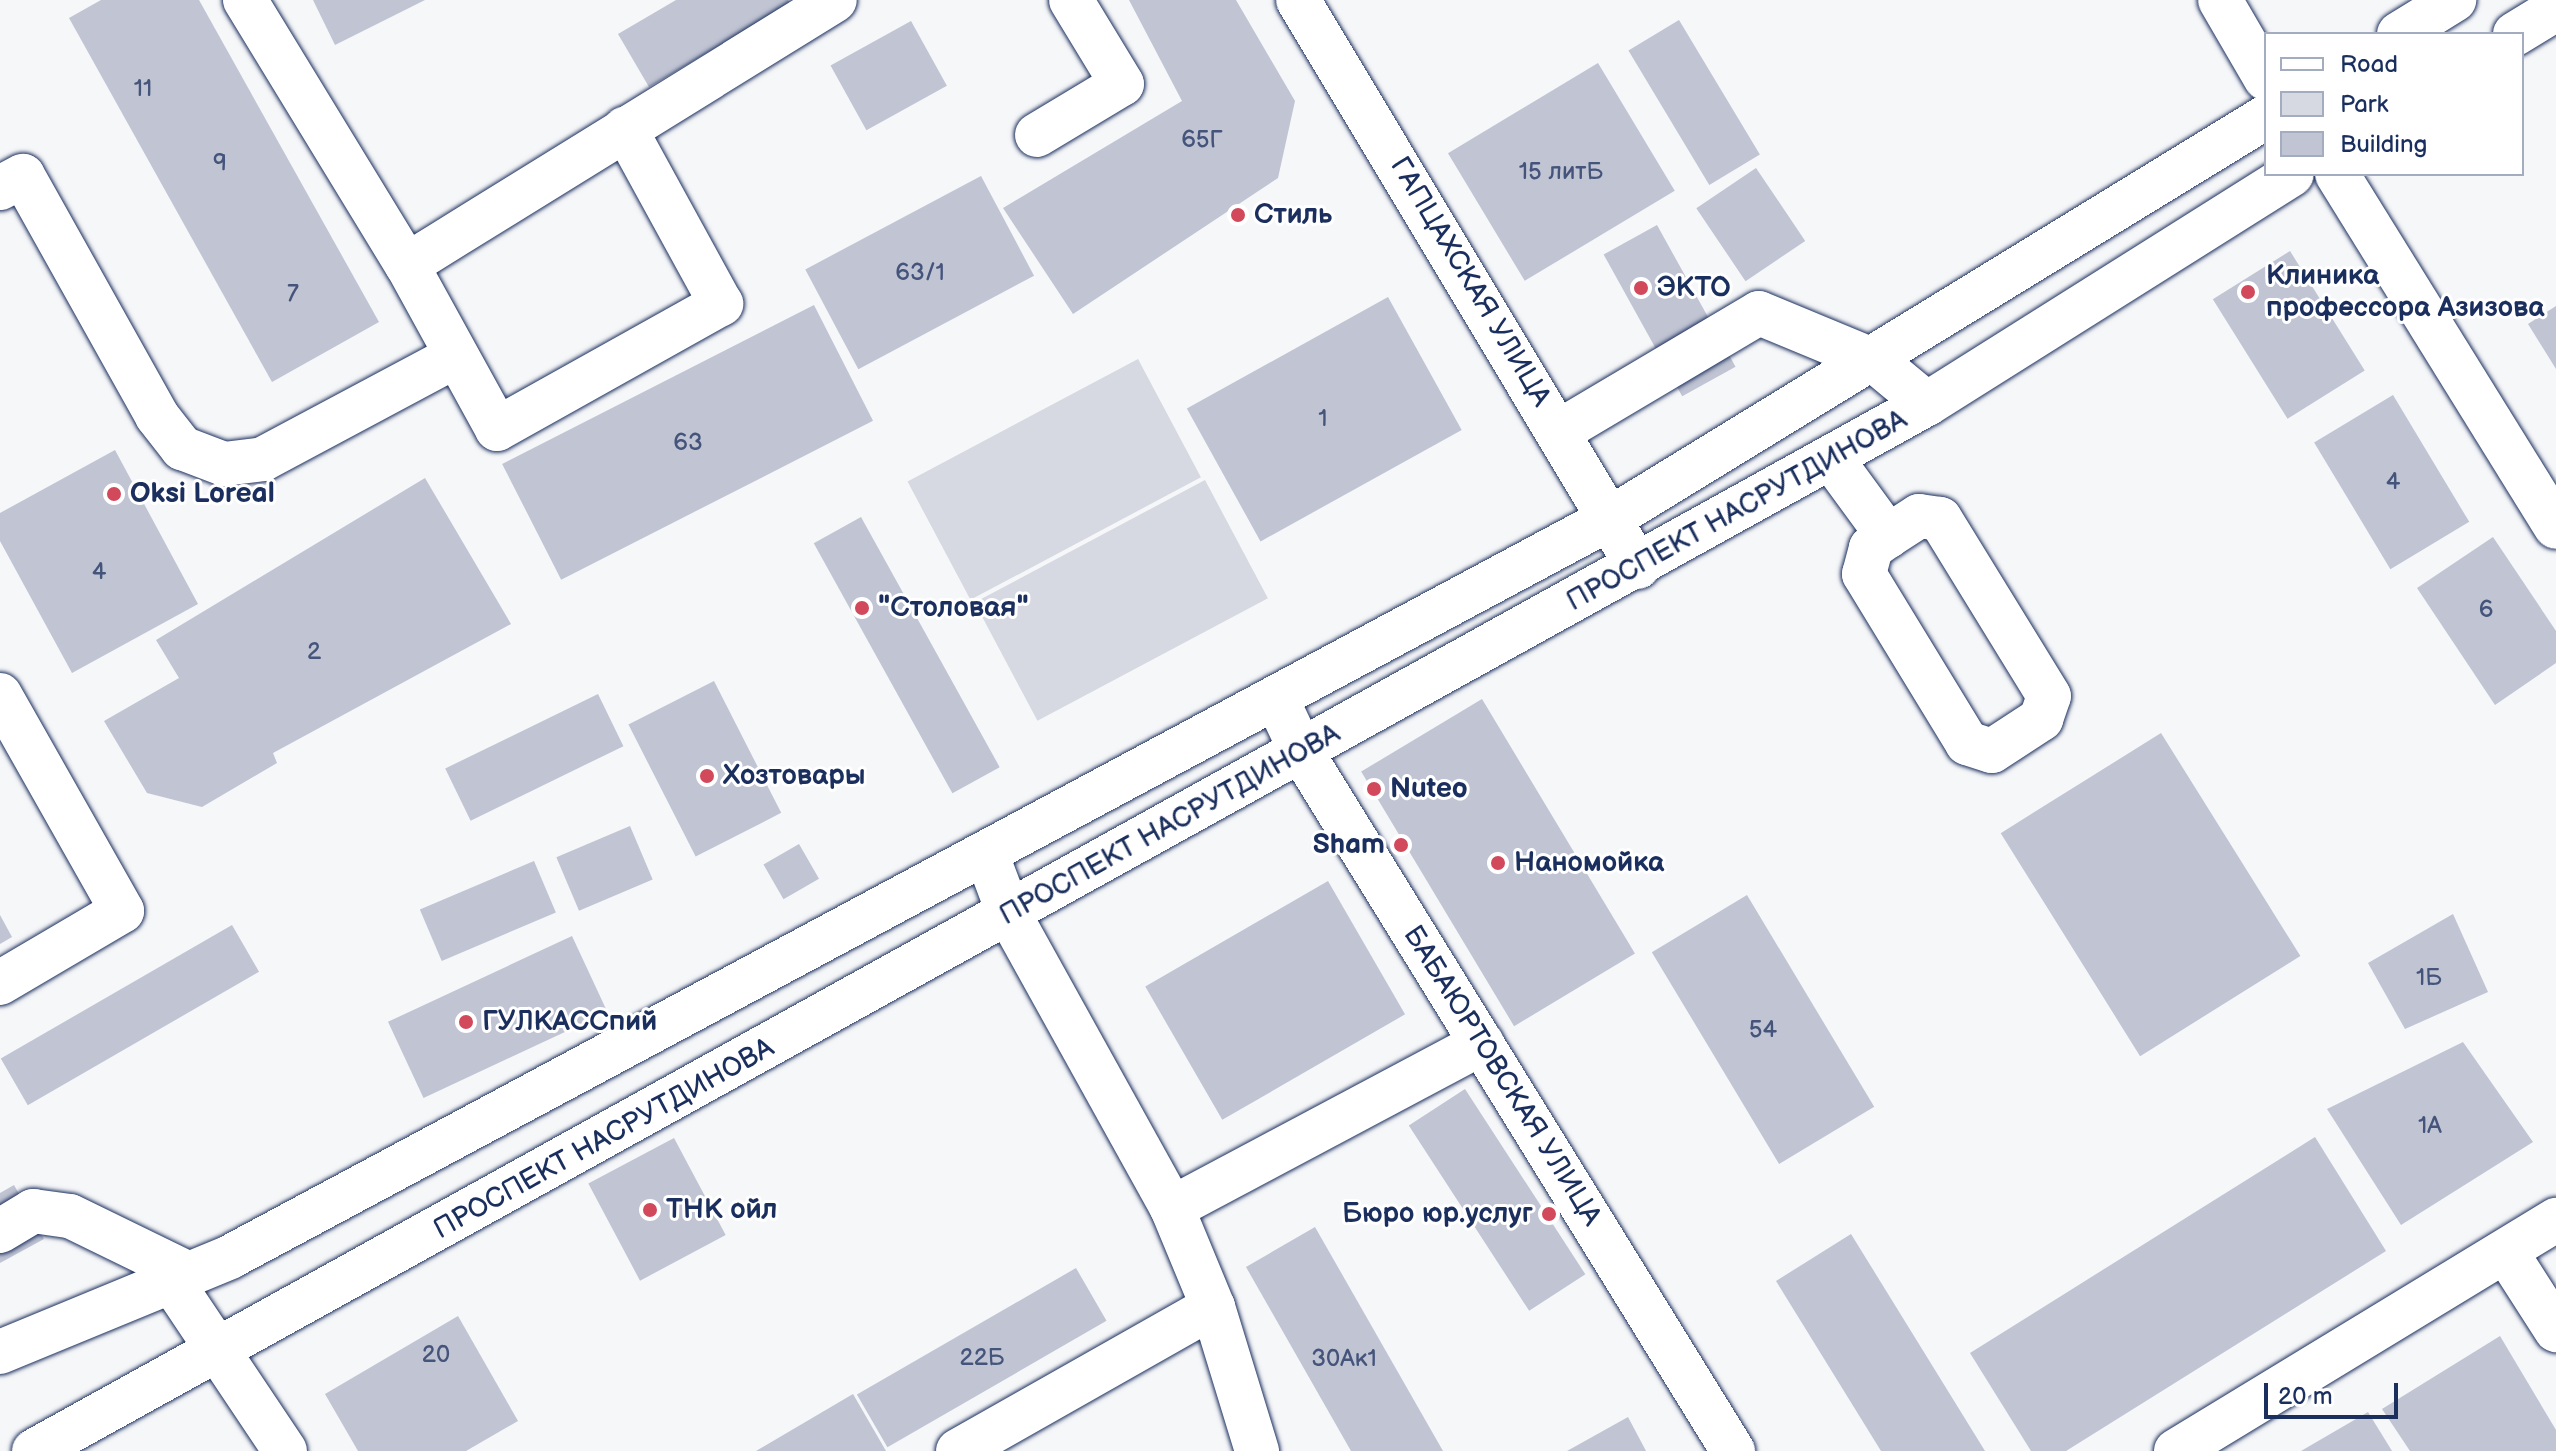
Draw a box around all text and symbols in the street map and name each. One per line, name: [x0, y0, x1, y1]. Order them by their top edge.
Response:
legend: [2264, 32, 2524, 176]
text: Road: [2340, 50, 2398, 79]
house number: 11: [134, 75, 152, 103]
text: Park: [2340, 90, 2388, 119]
house number: 65Г: [1181, 126, 1223, 154]
text: Building: [2340, 130, 2427, 159]
house number: 9: [213, 149, 227, 177]
street label: ГАПЦАХСКАЯ УЛИЦА: [1382, 151, 1558, 413]
house number: 15 литБ: [1519, 158, 1603, 186]
place label: Стиль: [1254, 198, 1332, 232]
marker: Стиль: [1229, 206, 1247, 224]
house number: 63/1: [895, 259, 945, 287]
place label: Клиника профессора Азизова: [2266, 259, 2545, 325]
place label: ЭКТО: [1657, 271, 1731, 305]
marker: ЭКТО: [1632, 279, 1650, 297]
house number: 7: [287, 280, 299, 308]
marker: Клиника профессора Азизова: [2237, 281, 2259, 303]
street label: ПРОСПЕКТ НАСРУТДИНОВА: [1561, 403, 1913, 619]
house number: 1: [1318, 405, 1328, 433]
house number: 63: [673, 429, 703, 457]
house number: 4: [2386, 468, 2400, 496]
place label: Oksi Loreal: [130, 477, 275, 511]
marker: Oksi Loreal: [105, 485, 123, 503]
house number: 4: [92, 558, 106, 586]
place label: "Столовая": [878, 591, 1029, 625]
house number: 6: [2479, 596, 2493, 624]
marker: "Столовая": [853, 599, 871, 617]
house number: 2: [307, 638, 321, 666]
street label: ПРОСПЕКТ НАСРУТДИНОВА: [994, 717, 1346, 933]
place label: Хозтовары: [723, 759, 866, 793]
marker: Хозтовары: [698, 767, 716, 785]
place label: Nuteo: [1390, 772, 1468, 806]
marker: Nuteo: [1365, 780, 1383, 798]
place label: Sham: [1313, 828, 1385, 862]
marker: Sham: [1392, 836, 1410, 854]
place label: Наномойка: [1514, 846, 1664, 880]
marker: Наномойка: [1489, 854, 1507, 872]
street label: БАБАЮРТОВСКАЯ УЛИЦА: [1396, 920, 1608, 1232]
house number: 1Б: [2416, 964, 2442, 992]
place label: ГУЛКАССпий: [482, 1005, 657, 1039]
marker: ГУЛКАССпий: [457, 1013, 475, 1031]
house number: 54: [1749, 1016, 1777, 1044]
street label: ПРОСПЕКТ НАСРУТДИНОВА: [428, 1031, 780, 1247]
house number: 1А: [2418, 1112, 2442, 1140]
place label: ТНК ойл: [666, 1193, 777, 1227]
place label: Бюро юр.услуг: [1342, 1197, 1533, 1231]
marker: ТНК ойл: [641, 1201, 659, 1219]
marker: Бюро юр.услуг: [1540, 1205, 1558, 1223]
house number: 20: [422, 1341, 450, 1369]
house number: 22Б: [960, 1344, 1004, 1372]
house number: 30Ак1: [1311, 1345, 1377, 1373]
scale bar: [2268, 1367, 2402, 1417]
text: 20 m: [2278, 1382, 2333, 1411]

